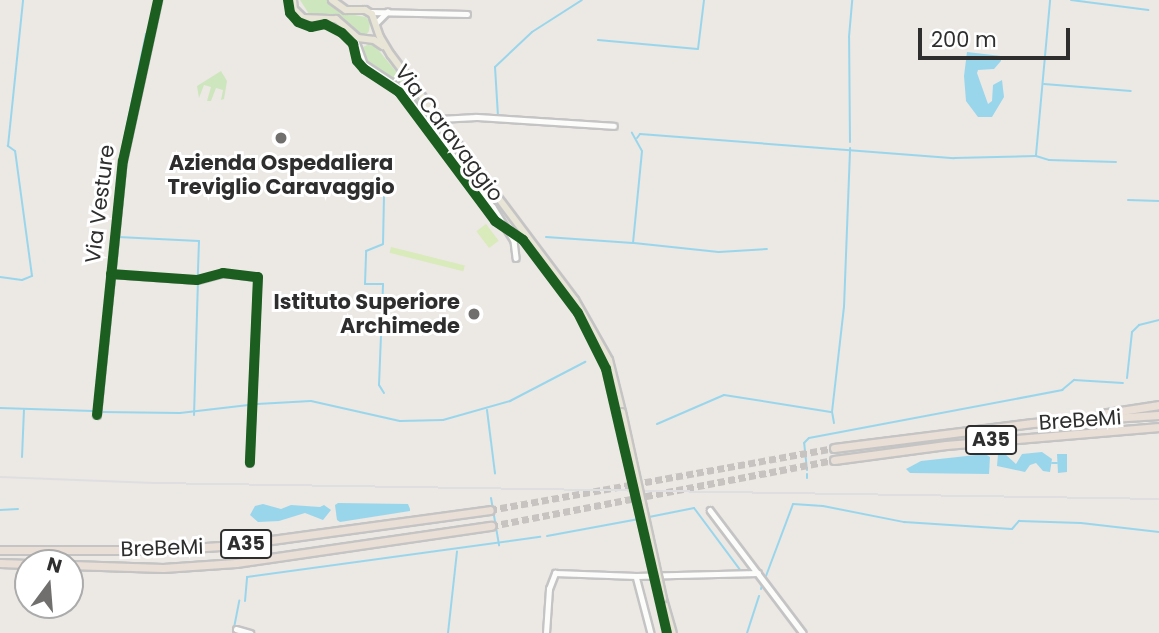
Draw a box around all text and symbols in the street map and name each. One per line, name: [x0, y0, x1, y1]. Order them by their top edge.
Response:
scale bar: [921, 14, 1073, 58]
text: 200 m: [931, 25, 997, 54]
street label: Via Caravaggio: [389, 60, 509, 206]
marker: Azienda Ospedaliera Treviglio Caravaggio: [271, 128, 291, 148]
street label: Via Vesture: [80, 143, 120, 265]
place label: Azienda Ospedaliera Treviglio Caravaggio: [167, 150, 395, 200]
place label: Istituto Superiore Archimede: [274, 289, 460, 339]
marker: Istituto Superiore Archimede: [466, 306, 482, 322]
street label: BreBeMi: [1038, 405, 1122, 435]
road number: A35: [965, 424, 1017, 456]
road number: A35: [220, 528, 272, 559]
street label: BreBeMi: [120, 534, 204, 562]
north arrow: [14, 549, 84, 619]
text: N: [44, 550, 65, 580]

